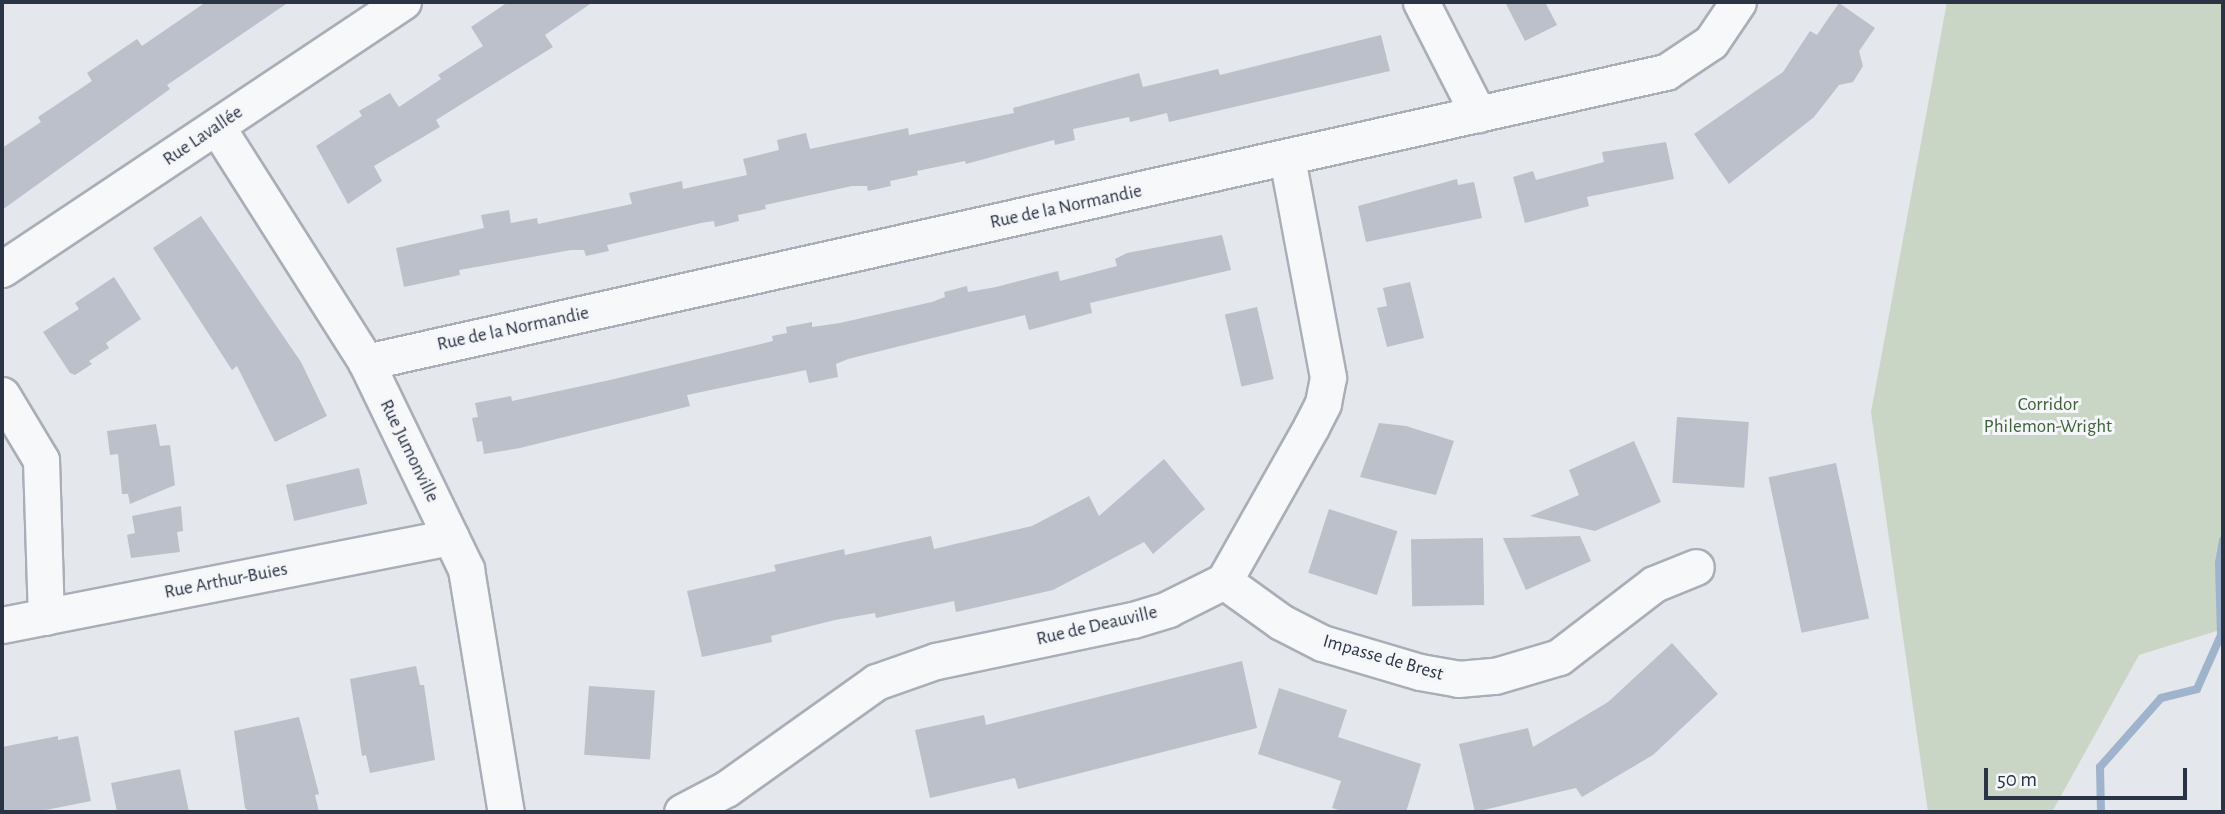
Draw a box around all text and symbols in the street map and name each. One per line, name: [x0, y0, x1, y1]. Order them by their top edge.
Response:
street label: Rue Lavallée: [159, 101, 247, 171]
street label: Rue de la Normandie: [988, 180, 1144, 234]
street label: Rue de la Normandie: [435, 302, 591, 356]
park label: Corridor Philemon-Wright: [1984, 394, 2112, 438]
street label: Rue Jumonville: [374, 396, 444, 506]
street label: Rue Arthur-Buies: [162, 558, 290, 604]
street label: Rue de Deauville: [1034, 601, 1160, 651]
street label: Impasse de Brest: [1320, 630, 1446, 686]
scale bar: [1987, 754, 2190, 798]
text: 50 m: [1997, 769, 2037, 790]

